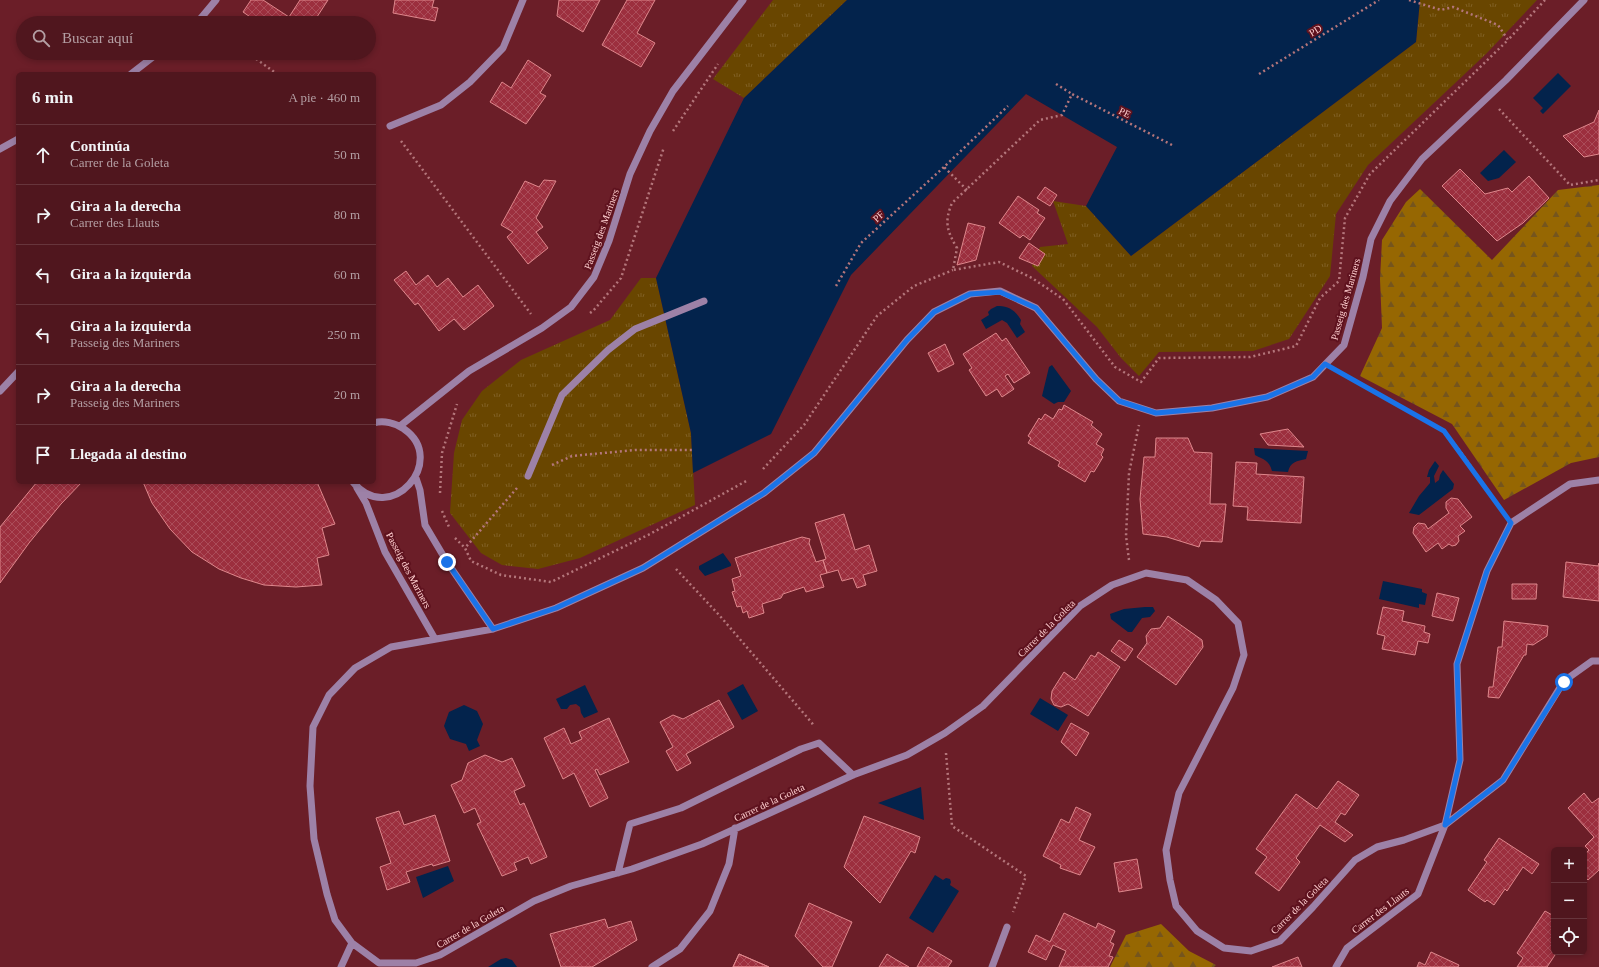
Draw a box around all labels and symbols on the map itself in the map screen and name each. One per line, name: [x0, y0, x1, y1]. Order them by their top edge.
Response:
street label: PD: [1307, 22, 1324, 38]
street label: PE: [1117, 105, 1132, 120]
street label: Passeig des Mariners: [582, 188, 621, 271]
street label: PF: [871, 208, 886, 224]
street label: Passeig des Mariners: [1329, 257, 1362, 341]
street label: Passeig des Mariners: [384, 530, 433, 610]
route end: [438, 553, 456, 571]
street label: Carrer de la Goleta: [1015, 597, 1078, 659]
route start: [1555, 673, 1573, 691]
street label: Carrer de la Goleta: [732, 781, 807, 824]
street label: Carrer de la Goleta: [1268, 874, 1331, 936]
street label: Carrer des Llauts: [1349, 885, 1411, 936]
street label: Carrer de la Goleta: [434, 902, 507, 950]

